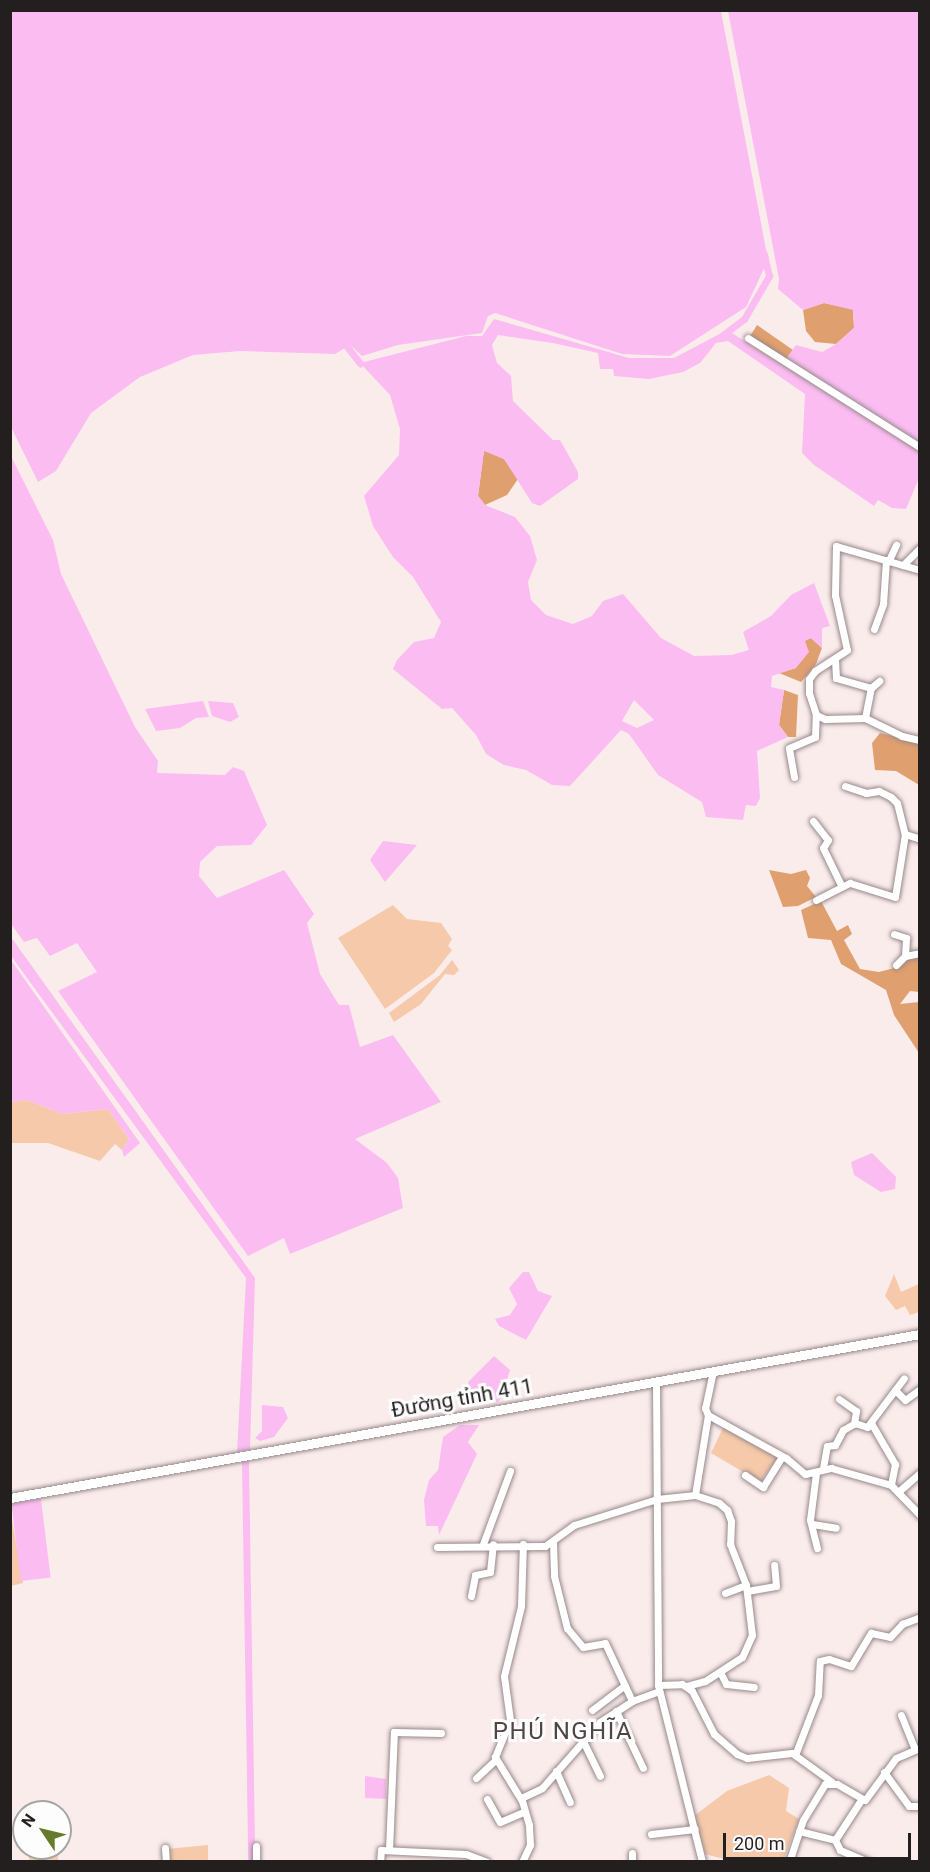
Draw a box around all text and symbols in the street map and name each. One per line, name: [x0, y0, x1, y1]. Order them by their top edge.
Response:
street label: Đường tỉnh 411: [389, 1373, 535, 1423]
district label: PHÚ NGHĨA: [493, 1718, 633, 1746]
north arrow: [12, 1800, 72, 1860]
text: N: [17, 1810, 40, 1831]
scale bar: [726, 1821, 914, 1859]
text: 200 m: [734, 1833, 785, 1854]

